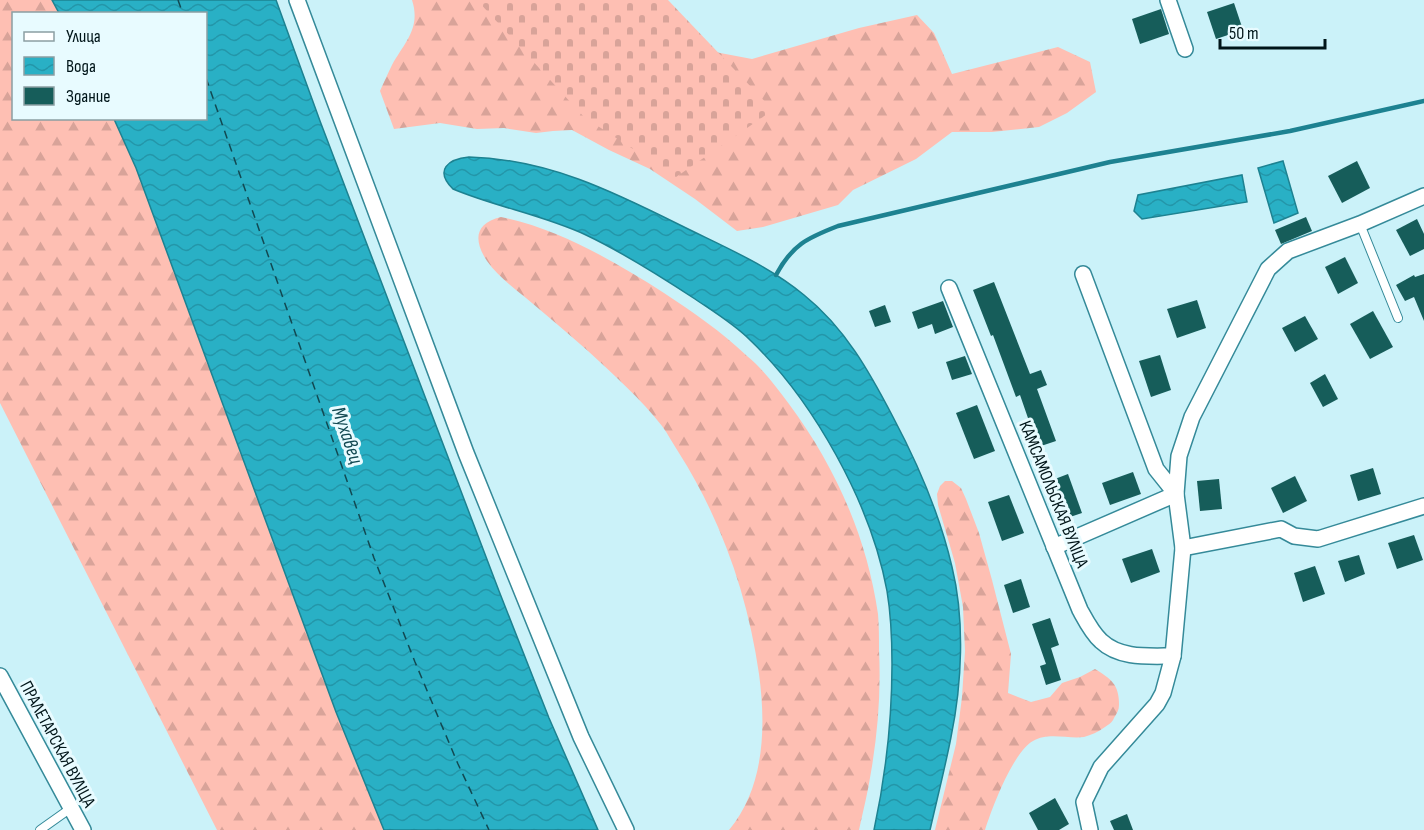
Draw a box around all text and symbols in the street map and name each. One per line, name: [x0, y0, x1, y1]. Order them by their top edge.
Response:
legend: [12, 12, 207, 120]
scale bar: [1220, 12, 1325, 50]
text: 50 m: [1229, 23, 1259, 44]
text: Улица: [66, 26, 101, 47]
text: Вода: [66, 56, 96, 77]
text: Здание: [66, 86, 111, 107]
water label: Мухавец: [326, 404, 368, 468]
street label: КАМСАМОЛЬСКАЯ ВУЛІЦА: [1014, 418, 1093, 571]
street label: ПРАЛЕТАРСКАЯ ВУЛІЦА: [15, 678, 100, 811]

